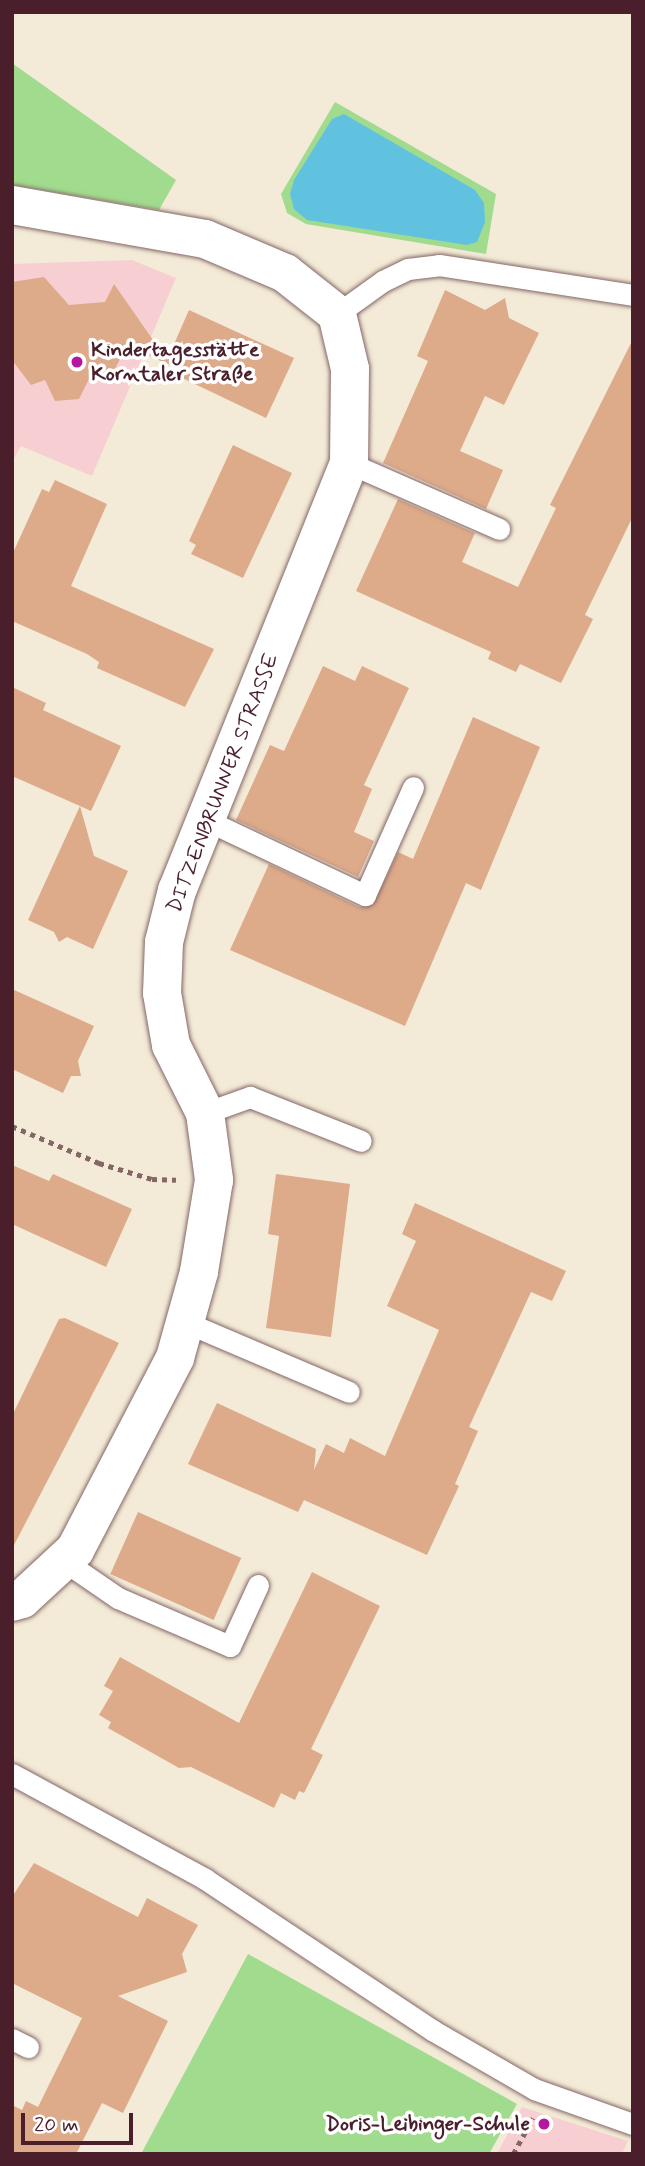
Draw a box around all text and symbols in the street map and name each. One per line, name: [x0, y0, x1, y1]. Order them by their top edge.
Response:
place label: Kindertagesstätte Korntaler Straße: [91, 337, 259, 387]
marker: Kindertagesstätte Korntaler Straße: [69, 354, 85, 370]
street label: DITZENBRUNNER STRASSE: [162, 650, 284, 916]
scale bar: [24, 2100, 136, 2144]
text: 20 m: [34, 2111, 79, 2139]
place label: Doris-Leibinger-Schule: [326, 2111, 530, 2137]
marker: Doris-Leibinger-Schule: [536, 2116, 552, 2132]

